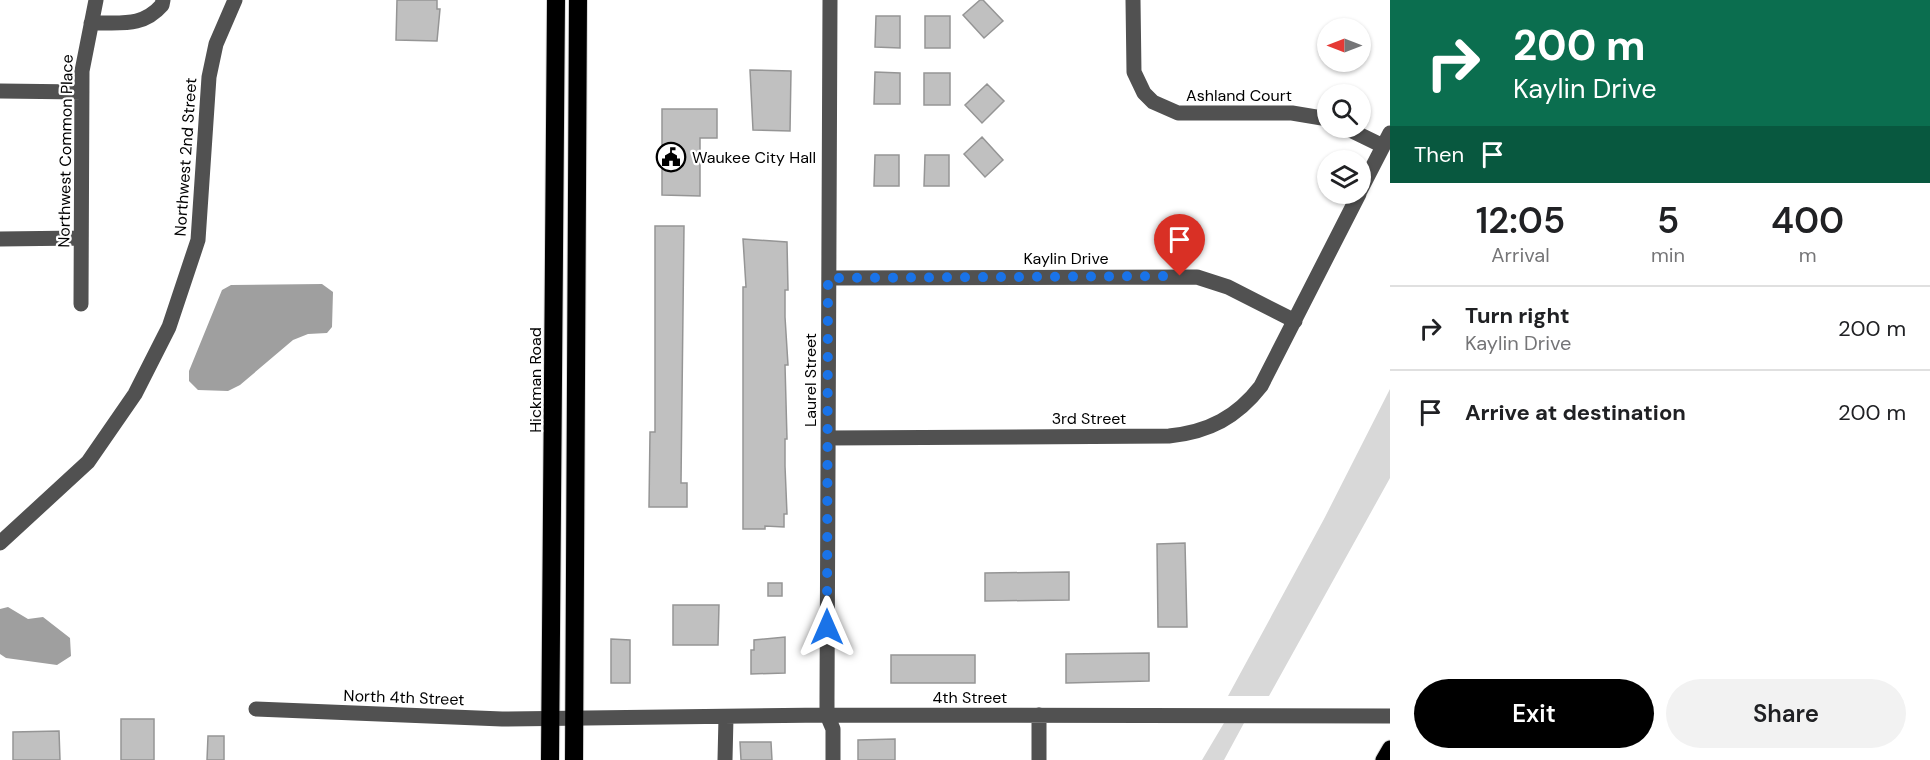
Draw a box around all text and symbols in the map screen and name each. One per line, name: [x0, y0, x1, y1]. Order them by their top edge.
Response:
north arrow: [1317, 18, 1371, 72]
map controls: [1317, 18, 1371, 204]
text: 200 m: [1513, 18, 1646, 73]
icon: right: [1414, 24, 1492, 102]
street label: Northwest Common Place: [53, 54, 78, 248]
text: Kaylin Drive: [1513, 71, 1657, 106]
street label: Northwest 2nd Street: [169, 77, 202, 237]
button: search: [1317, 84, 1371, 138]
street label: Ashland Court: [1186, 85, 1292, 106]
icon: arrive: [1476, 138, 1509, 171]
text: Then: [1414, 140, 1464, 169]
public building icon: Waukee City Hall: [655, 141, 687, 173]
place label: Waukee City Hall: [692, 147, 816, 168]
button: layers: [1317, 150, 1371, 204]
text: 12:05: [1476, 197, 1565, 244]
text: 5: [1657, 197, 1679, 244]
text: 400: [1771, 197, 1844, 244]
pin: [1154, 214, 1205, 276]
icon: arrive: [1163, 223, 1196, 256]
text: Arrival: [1491, 242, 1550, 268]
text: min: [1651, 242, 1685, 268]
text: m: [1799, 242, 1816, 268]
street label: Kaylin Drive: [1023, 248, 1109, 269]
text: Turn right: [1465, 301, 1570, 330]
icon: right: [1414, 312, 1447, 345]
text: 200 m: [1838, 314, 1906, 343]
street label: Hickman Road: [525, 327, 546, 433]
text: Kaylin Drive: [1465, 330, 1571, 356]
street label: Laurel Street: [800, 333, 821, 427]
icon: arrive: [1414, 396, 1447, 429]
text: Arrive at destination: [1465, 398, 1686, 427]
text: 200 m: [1838, 398, 1906, 427]
street label: 3rd Street: [1052, 408, 1126, 429]
position arrow: [795, 595, 859, 659]
button: Exit: [1414, 679, 1654, 748]
button: Share: [1666, 679, 1906, 748]
street label: North 4th Street: [343, 685, 465, 710]
street label: 4th Street: [933, 687, 1007, 708]

